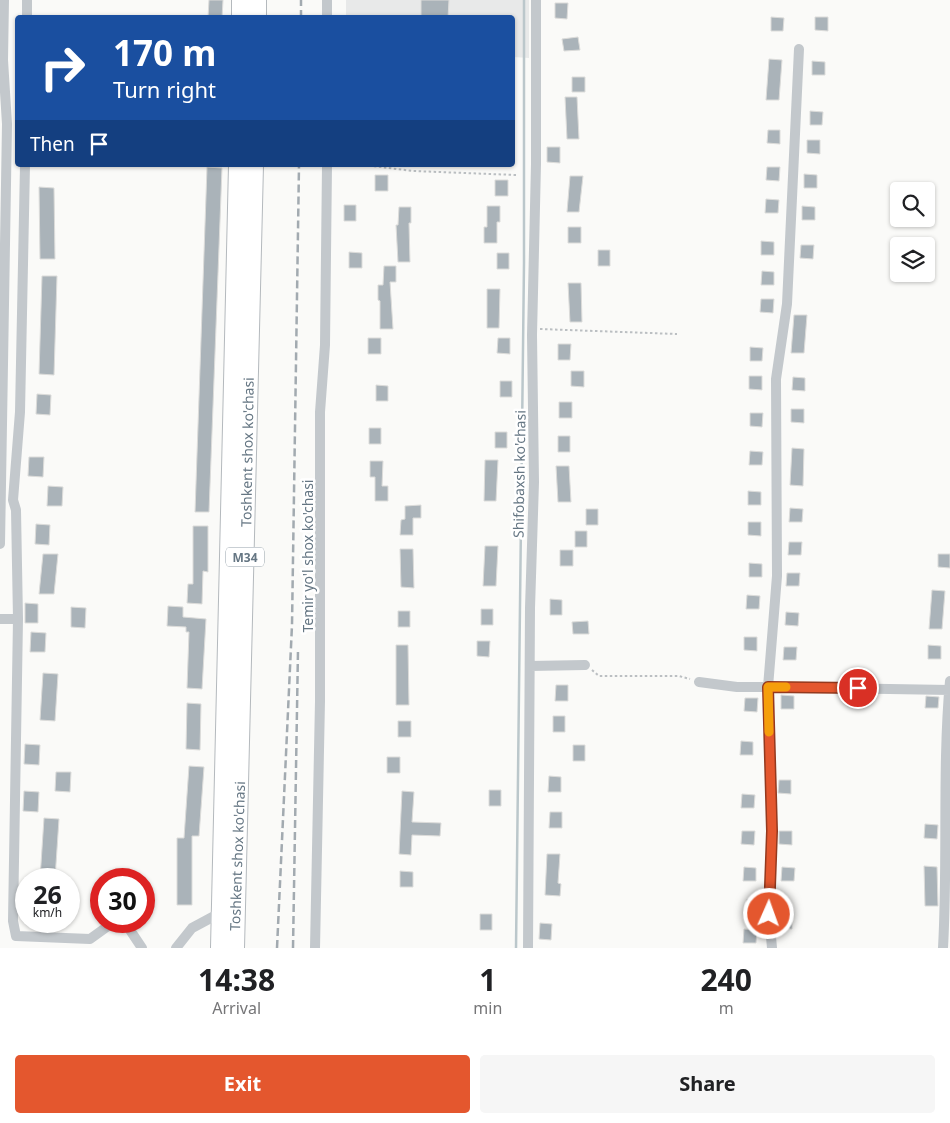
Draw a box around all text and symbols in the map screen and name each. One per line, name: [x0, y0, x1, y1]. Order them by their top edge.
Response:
text: 170 m: [113, 29, 216, 76]
icon: right: [30, 35, 95, 100]
text: Turn right: [113, 74, 216, 104]
icon: arrive: [85, 130, 113, 158]
text: Then: [30, 131, 75, 157]
map controls: [890, 182, 935, 282]
button: search: [890, 182, 935, 227]
button: layers: [890, 237, 935, 282]
street label: Toshkent shox ko'chasi: [236, 377, 258, 527]
street label: Shifobaxsh ko'chasi: [508, 410, 530, 538]
street label: Temir yo'l shox ko'chasi: [298, 480, 317, 632]
road number: M34: [226, 548, 264, 566]
pin: [837, 667, 879, 709]
icon: arrive: [844, 674, 872, 702]
street label: Toshkent shox ko'chasi: [225, 781, 249, 931]
speed limit sign: 30: [90, 868, 155, 933]
text: 26: [33, 877, 62, 911]
position arrow: [742, 887, 794, 939]
text: km/h: [33, 904, 62, 921]
text: 14:38: [198, 959, 275, 1000]
text: 1: [479, 959, 496, 1000]
text: 240: [700, 959, 752, 1000]
text: Arrival: [212, 997, 261, 1019]
text: min: [473, 997, 502, 1019]
text: m: [719, 997, 734, 1019]
button: Exit: [15, 1055, 470, 1113]
button: Share: [480, 1055, 935, 1113]

